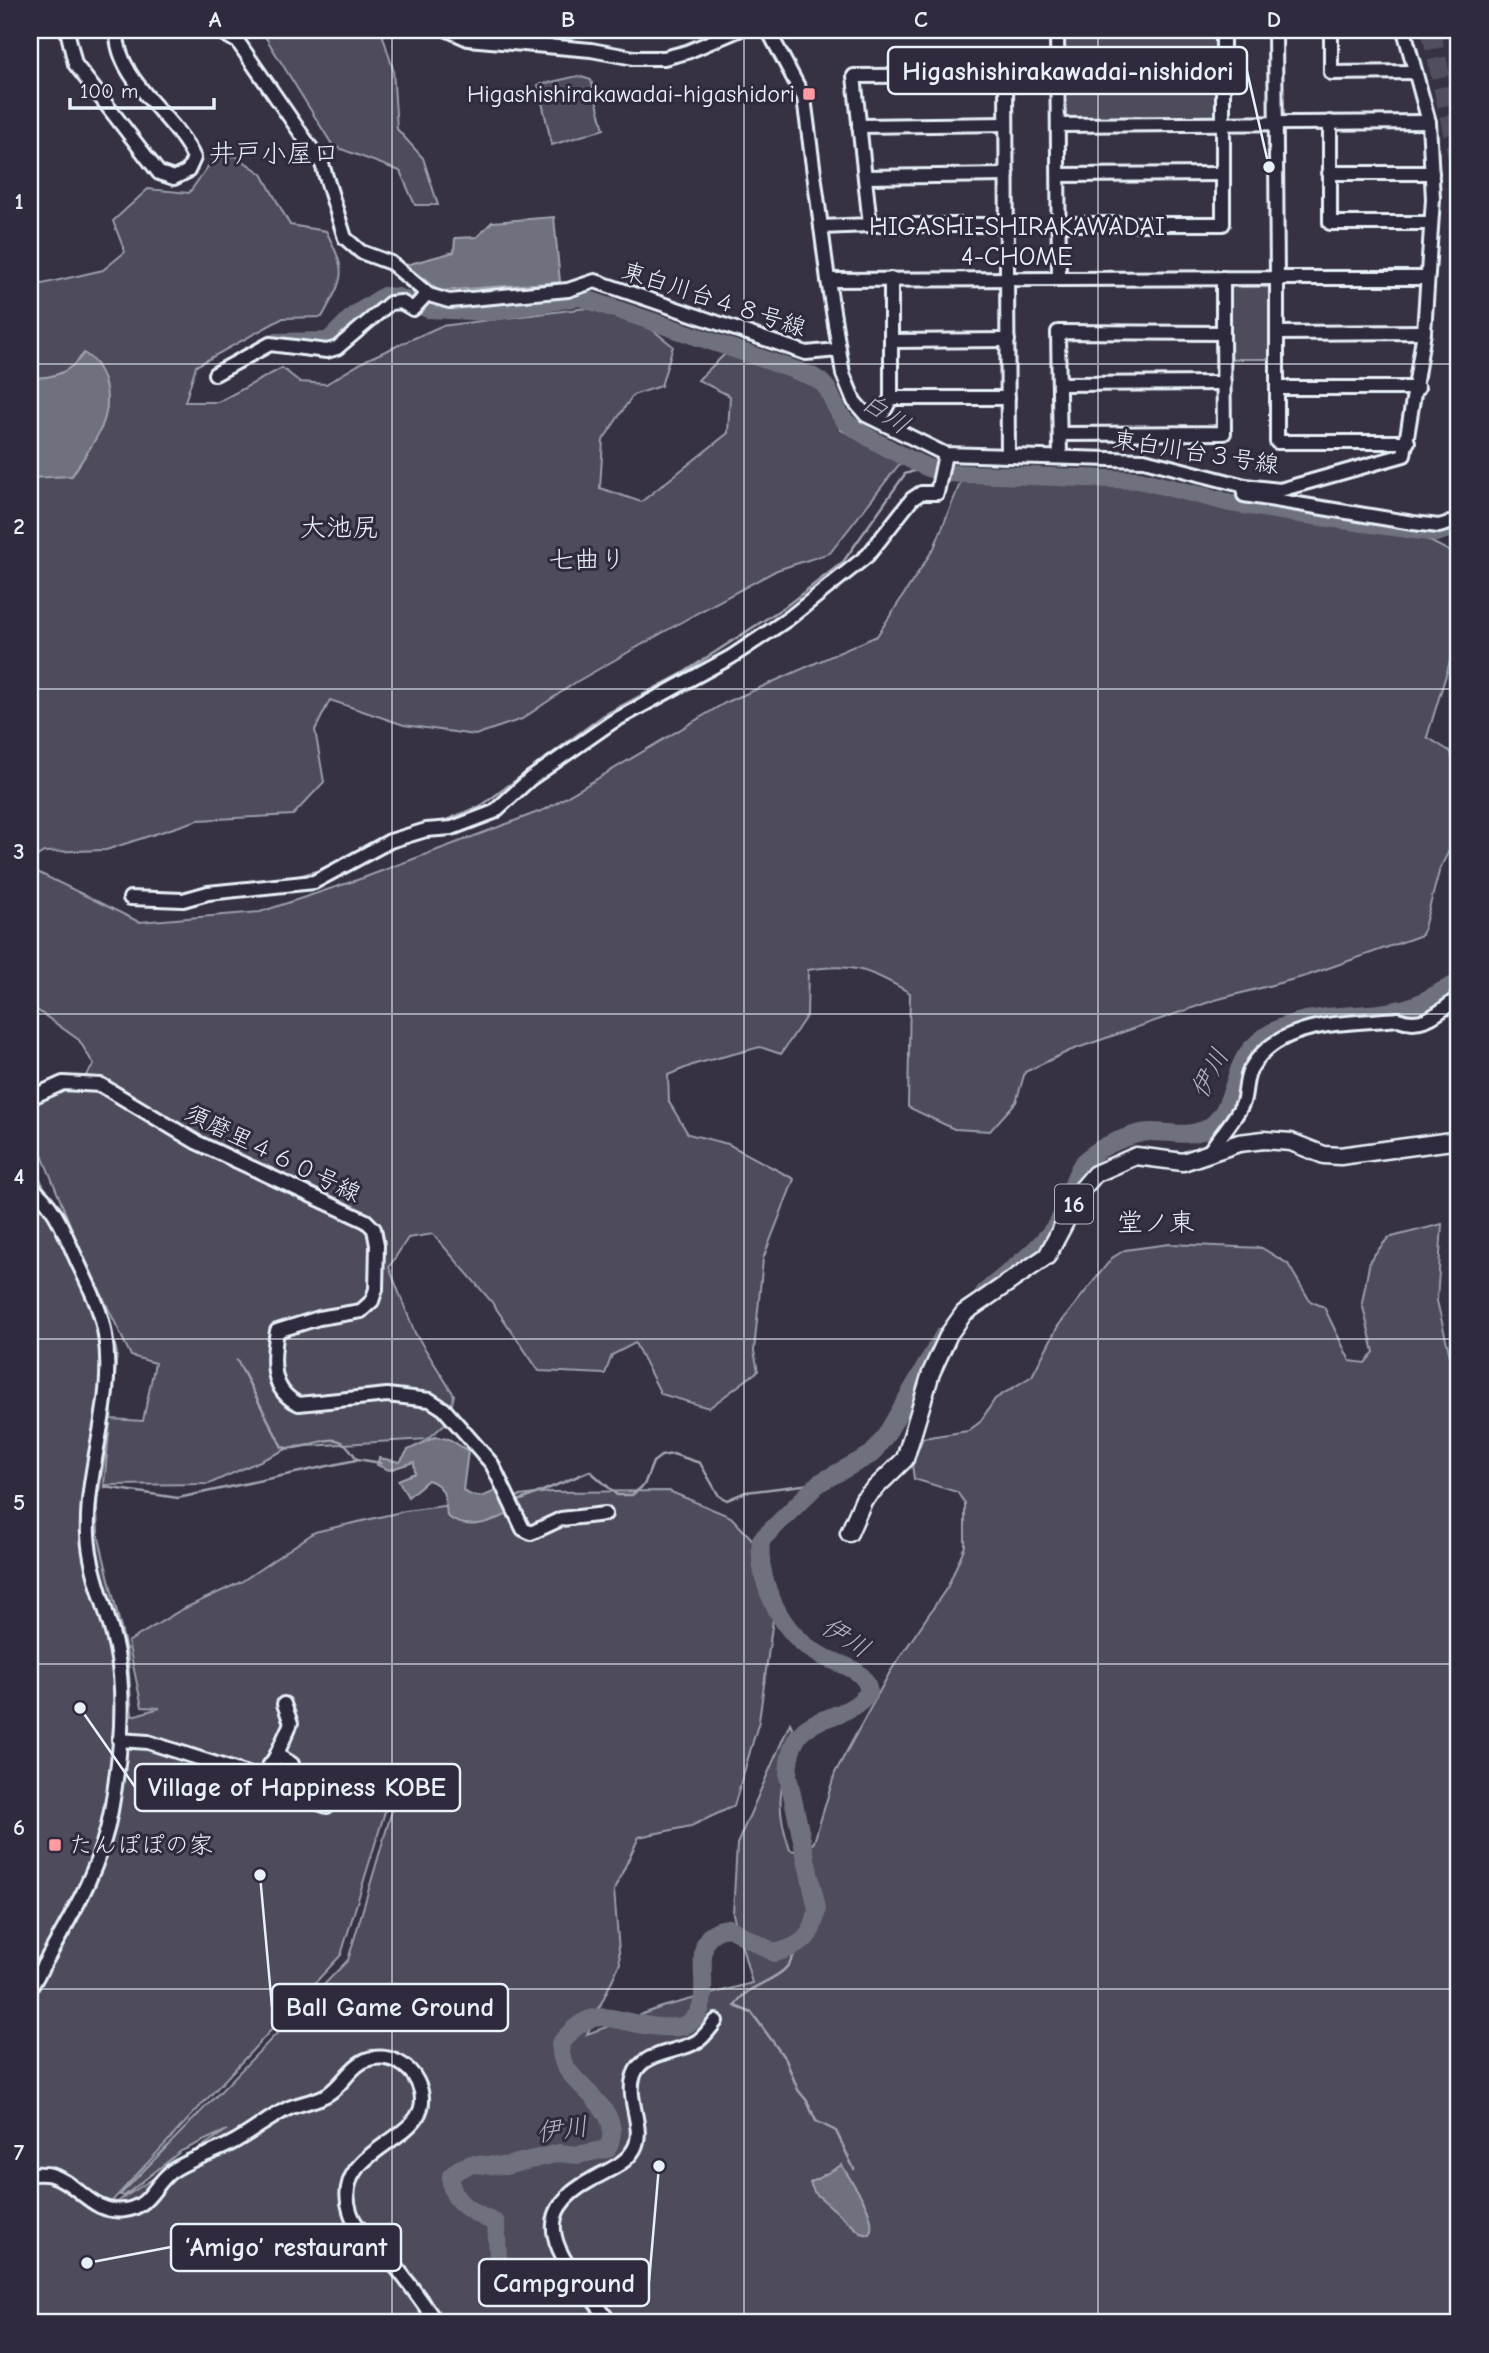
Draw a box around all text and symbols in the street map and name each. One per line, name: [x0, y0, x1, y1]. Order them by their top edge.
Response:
text: A: [209, 6, 222, 33]
text: B: [561, 6, 575, 33]
text: C: [914, 6, 928, 33]
text: D: [1267, 6, 1281, 33]
callout: Higashishirakawadai-nishidori: [888, 47, 1247, 94]
text: Higashishirakawadai-nishidori: [902, 57, 1234, 87]
scale bar: [70, 66, 214, 110]
text: 100 m: [80, 79, 138, 103]
place label: Higashishirakawadai-higashidori: [467, 80, 795, 108]
marker: Higashishirakawadai-higashidori: [801, 86, 817, 102]
district label: 井戸小屋口: [209, 139, 339, 169]
text: 1: [14, 188, 24, 215]
district label: HIGASHI-SHIRAKAWADAI 4-CHOME: [869, 212, 1165, 272]
street label: 東白川台４８号線: [618, 256, 810, 342]
water label: 白川: [855, 387, 915, 441]
street label: 東白川台３号線: [1111, 425, 1281, 479]
text: 2: [13, 513, 25, 540]
district label: 大池尻: [300, 513, 378, 543]
district label: 七曲り: [548, 545, 626, 575]
text: 3: [13, 838, 25, 865]
water label: 伊川: [1184, 1043, 1235, 1103]
street label: 須磨里４６０号線: [181, 1098, 365, 1208]
text: 4: [14, 1163, 25, 1190]
road number: 16: [1055, 1184, 1093, 1224]
district label: 堂ノ東: [1117, 1208, 1195, 1238]
text: 5: [13, 1489, 25, 1516]
water label: 伊川: [815, 1611, 875, 1664]
callout: Village of Happiness KOBE: [135, 1764, 460, 1811]
text: Village of Happiness KOBE: [148, 1773, 446, 1803]
text: 6: [13, 1814, 25, 1841]
place label: たんぽぽの家: [69, 1831, 213, 1859]
marker: たんぽぽの家: [47, 1837, 63, 1853]
callout: Ball Game Ground: [272, 1984, 508, 2031]
text: Ball Game Ground: [286, 1993, 494, 2023]
water label: 伊川: [534, 2112, 590, 2148]
text: 7: [14, 2139, 25, 2166]
callout: ‘Amigo’ restaurant: [171, 2224, 401, 2271]
text: ‘Amigo’ restaurant: [185, 2233, 388, 2263]
callout: Campground: [479, 2259, 649, 2306]
text: Campground: [493, 2269, 635, 2299]

